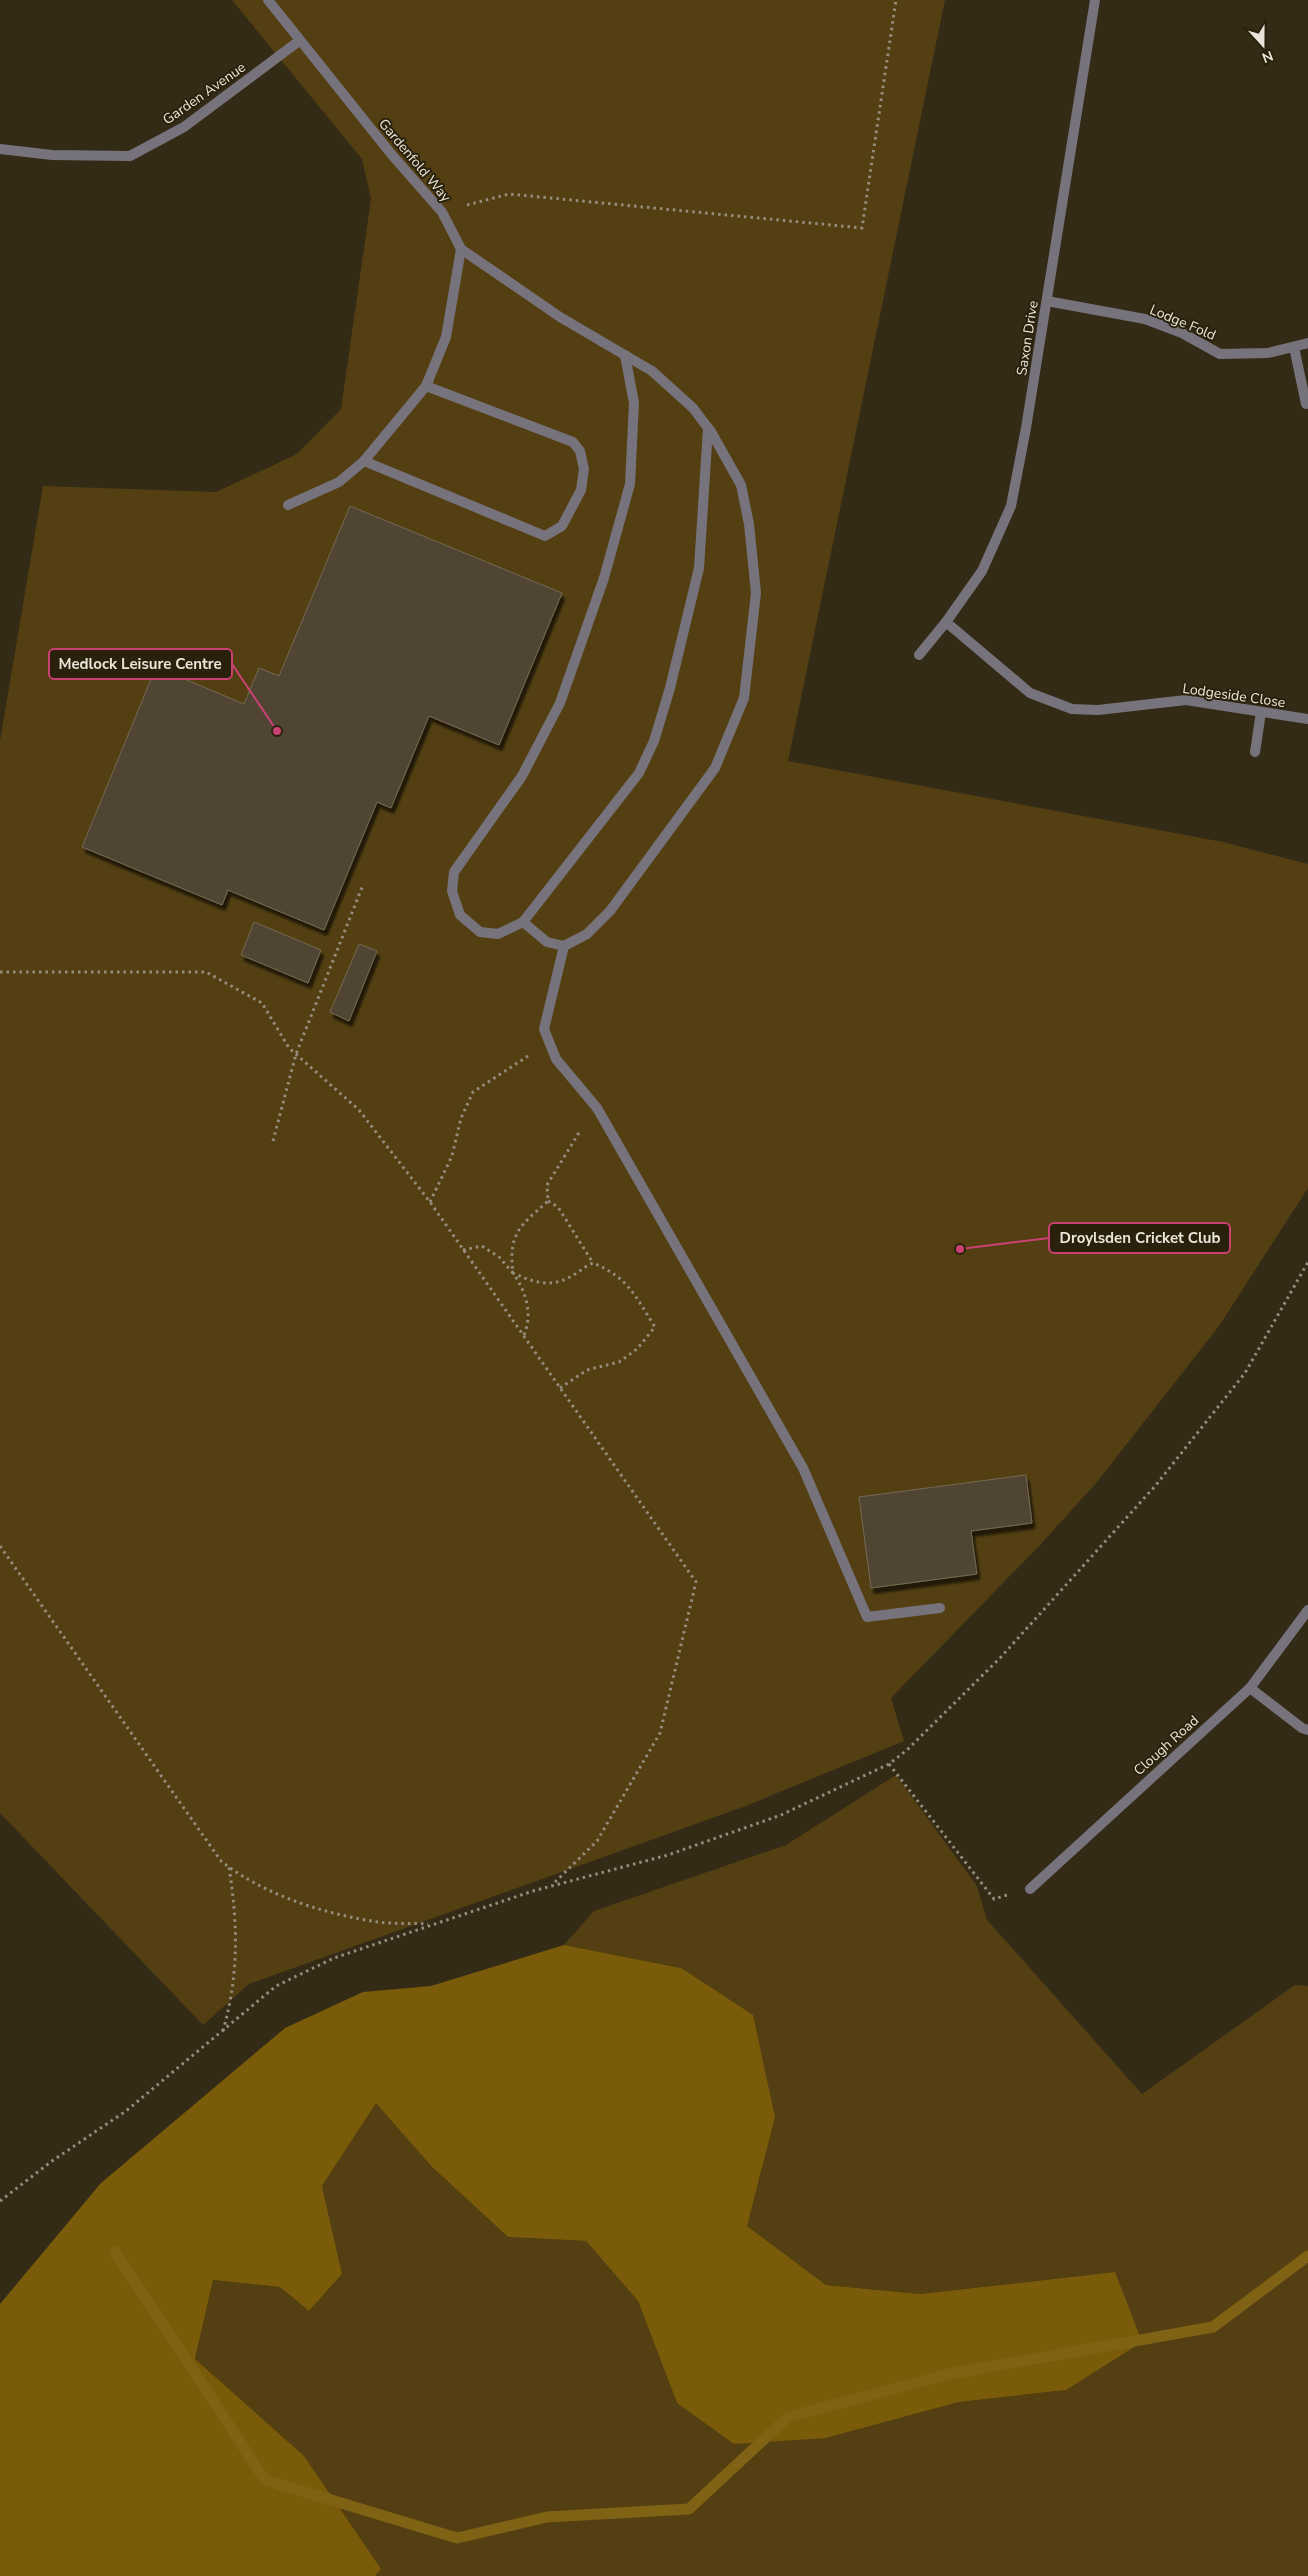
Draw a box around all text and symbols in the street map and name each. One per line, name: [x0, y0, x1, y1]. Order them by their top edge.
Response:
north arrow: [1238, 20, 1288, 70]
text: N: [1259, 46, 1276, 67]
street label: Garden Avenue: [159, 58, 250, 129]
street label: Gardenfold Way: [374, 115, 456, 207]
street label: Saxon Drive: [1012, 299, 1043, 377]
street label: Lodge Fold: [1147, 300, 1219, 345]
callout: Medlock Leisure Centre: [49, 649, 232, 679]
text: Medlock Leisure Centre: [58, 654, 222, 674]
street label: Lodgeside Close: [1181, 679, 1287, 712]
callout: Droylsden Cricket Club: [1049, 1223, 1230, 1253]
text: Droylsden Cricket Club: [1060, 1228, 1220, 1248]
street label: Clough Road: [1130, 1711, 1203, 1780]

